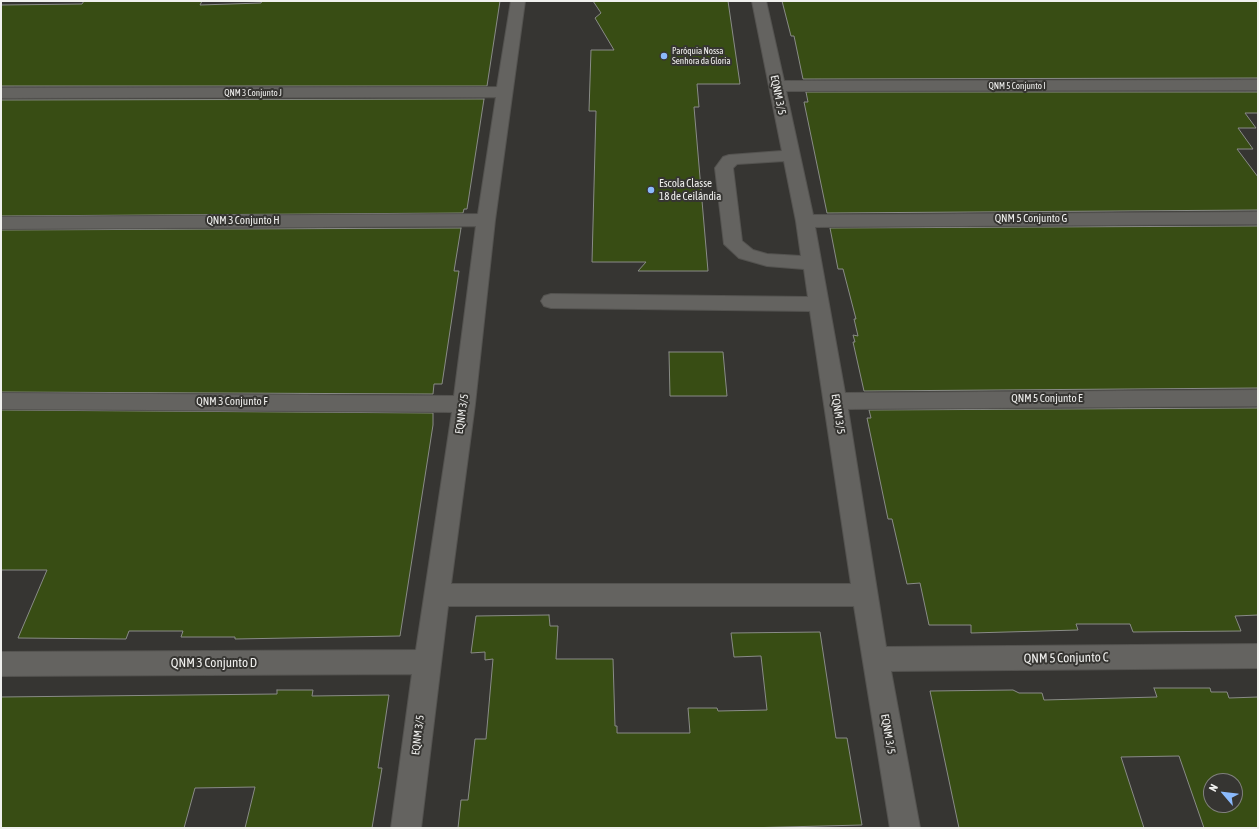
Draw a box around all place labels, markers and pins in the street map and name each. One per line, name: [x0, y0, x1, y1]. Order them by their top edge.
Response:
place label: Paróquia Nossa Senhora da Gloria: [672, 46, 731, 67]
marker: Paróquia Nossa Senhora da Gloria: [659, 51, 669, 61]
place label: Escola Classe 18 de Ceilândia: [659, 177, 721, 203]
marker: Escola Classe 18 de Ceilândia: [646, 185, 656, 195]

